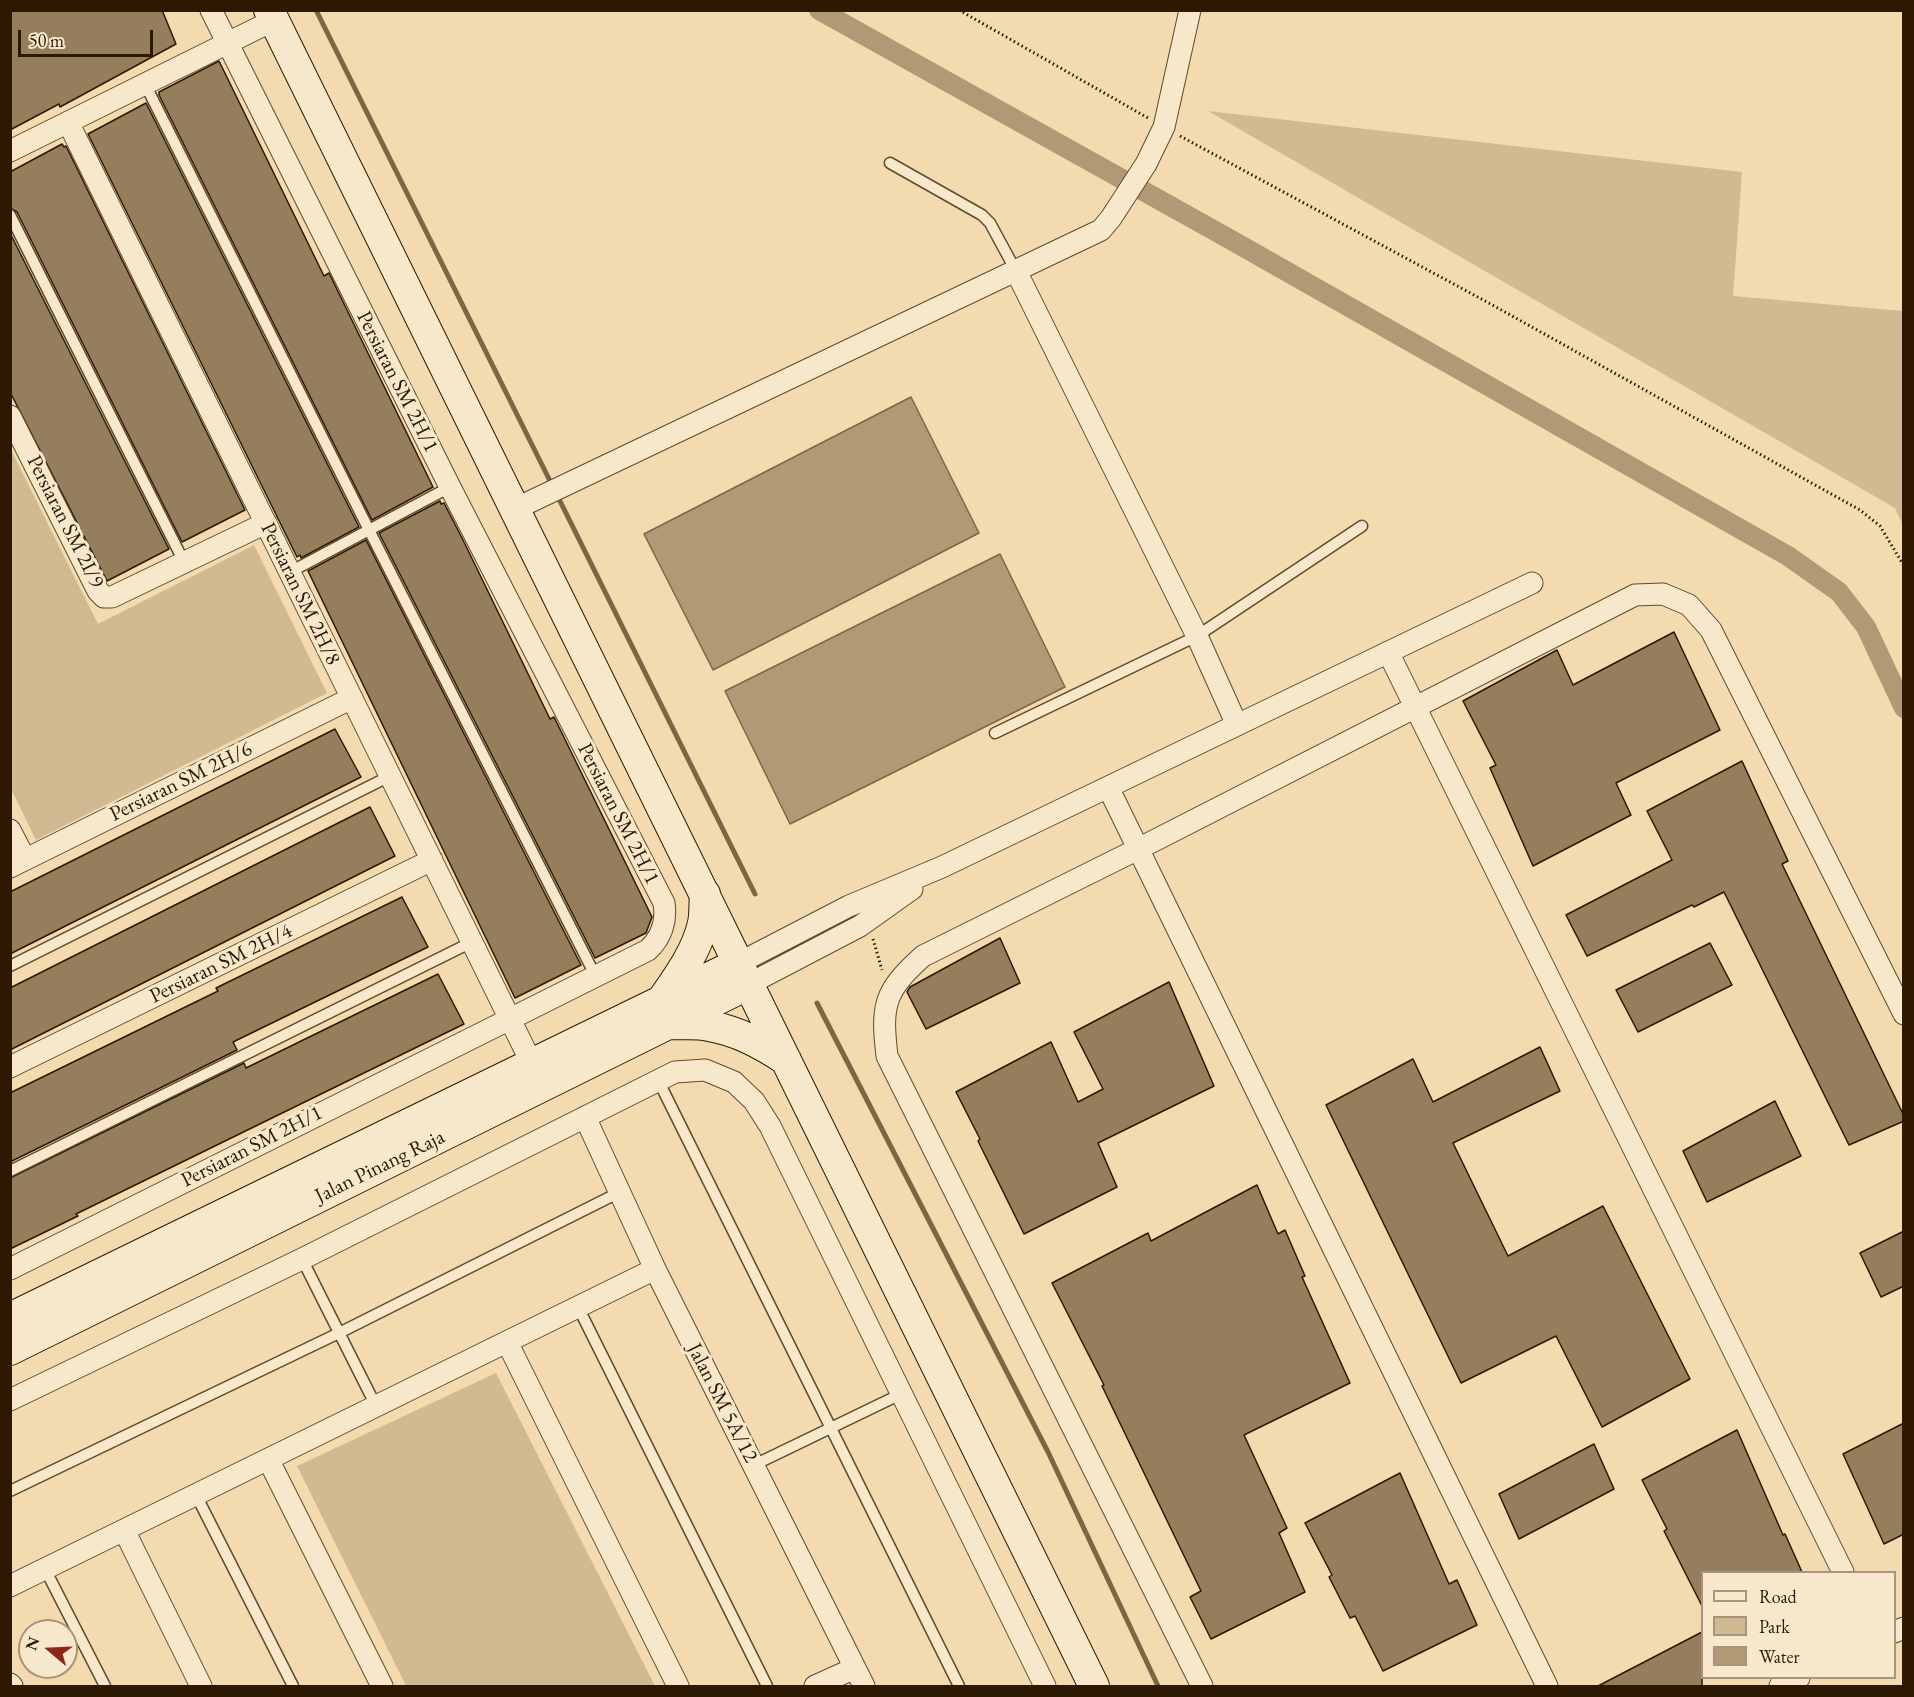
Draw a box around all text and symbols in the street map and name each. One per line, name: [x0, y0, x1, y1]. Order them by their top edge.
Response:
scale bar: [21, 18, 156, 56]
text: 50 m: [29, 29, 64, 52]
street label: Persiaran SM 2H/1: [351, 307, 443, 457]
street label: Persiaran SM 2I/9: [21, 452, 109, 592]
street label: Persiaran SM 2H/8: [255, 519, 345, 669]
street label: Persiaran SM 2H/6: [106, 737, 256, 827]
street label: Persiaran SM 2H/1: [572, 739, 664, 889]
street label: Persiaran SM 2H/4: [146, 919, 296, 1009]
street label: Persiaran SM 2H/1: [177, 1101, 327, 1193]
street label: Jalan Pinang Raja: [311, 1125, 449, 1209]
street label: Jalan SM 5A/12: [681, 1339, 763, 1467]
legend: [1701, 1571, 1896, 1679]
text: Road: [1759, 1585, 1797, 1608]
text: Park: [1759, 1615, 1790, 1638]
north arrow: [18, 1619, 78, 1679]
text: N: [20, 1634, 44, 1653]
text: Water: [1759, 1645, 1800, 1668]

